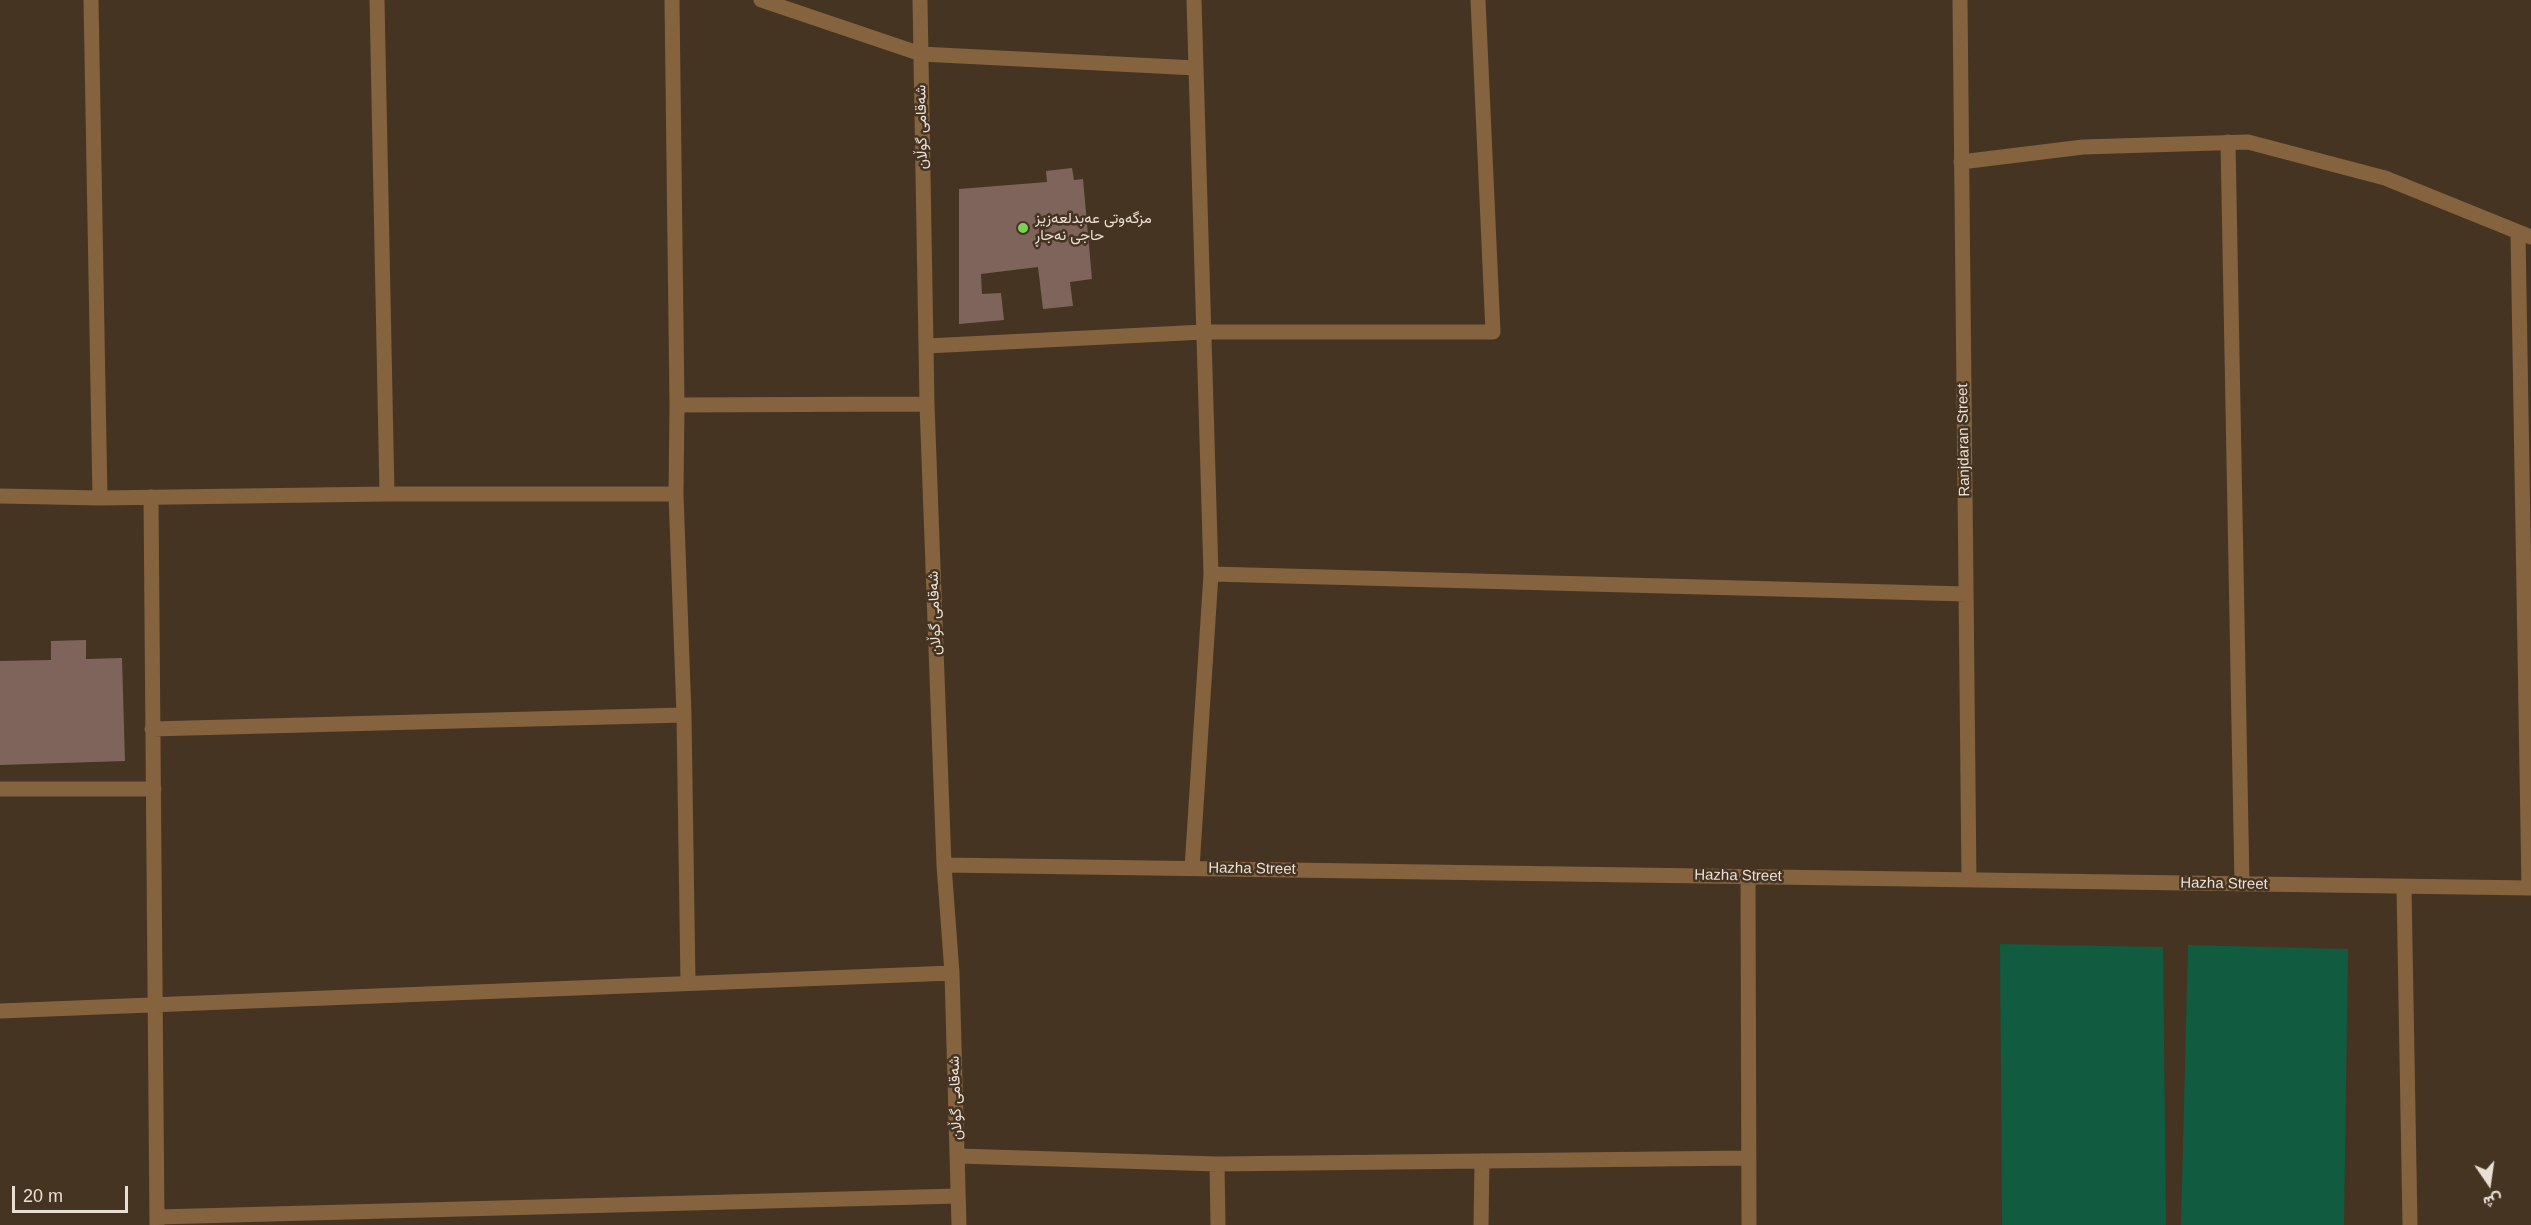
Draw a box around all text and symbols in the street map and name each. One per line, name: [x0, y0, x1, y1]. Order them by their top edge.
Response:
street label: شەقامی گوڵان: [912, 85, 932, 169]
place label: مزگەوتی عەبدلعەزیز حاجی نەجاڕ: [1035, 210, 1152, 245]
marker: مزگەوتی عەبدلعەزیز حاجی نەجاڕ: [1016, 221, 1030, 235]
street label: Ranjdaran Street: [1954, 383, 1974, 497]
street label: شەقامی گوڵان: [925, 570, 945, 656]
street label: Hazha Street: [1208, 859, 1296, 879]
street label: Hazha Street: [1694, 866, 1782, 886]
street label: Hazha Street: [2180, 874, 2268, 894]
street label: شەقامی گوڵان: [946, 1055, 966, 1141]
north arrow: [2459, 1153, 2519, 1213]
scale bar: [15, 1174, 130, 1212]
text: 20 m: [23, 1186, 63, 1206]
text: ش: [2482, 1191, 2504, 1211]

